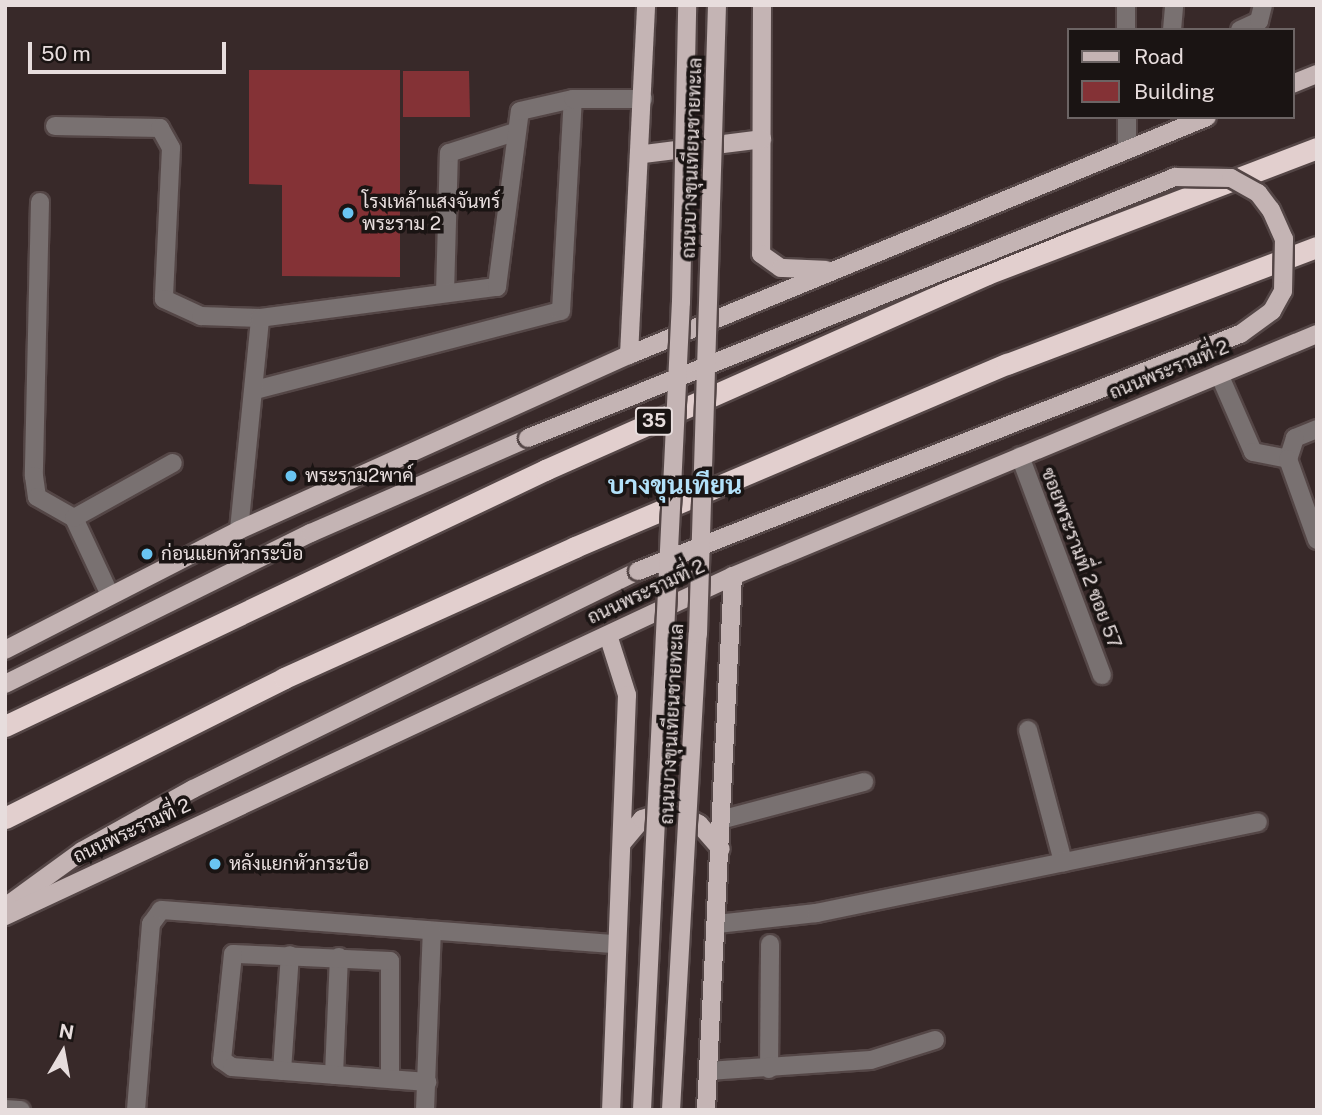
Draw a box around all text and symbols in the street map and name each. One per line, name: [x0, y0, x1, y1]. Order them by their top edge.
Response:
scale bar: [32, 28, 229, 72]
legend: [1066, 28, 1294, 119]
text: 50 m: [41, 41, 91, 66]
text: Road: [1134, 44, 1184, 69]
street label: ถนนบางขุนเทียนชายทะเล: [677, 57, 707, 259]
text: Building: [1134, 79, 1215, 104]
place label: โรงเหล้าแสงจันทร์ พระราม 2: [362, 191, 500, 235]
marker: โรงเหล้าแสงจันทร์ พระราม 2: [340, 205, 356, 221]
street label: ถนนพระรามที่ 2: [1106, 336, 1232, 404]
road number: 35: [635, 407, 673, 436]
street label: ซอยพระรามที่ 2 ซอย 57: [1036, 464, 1126, 652]
place label: พระราม2พาค์: [305, 465, 414, 487]
marker: พระราม2พาค์: [283, 468, 299, 484]
district label: บางขุนเทียน: [608, 469, 742, 501]
place label: ก่อนแยกหัวกระบือ: [161, 543, 304, 565]
marker: ก่อนแยกหัวกระบือ: [139, 546, 155, 562]
street label: ถนนพระรามที่ 2: [584, 555, 708, 629]
street label: ถนนบางขุนเทียนชายทะเล: [655, 623, 689, 825]
street label: ถนนพระรามที่ 2: [70, 794, 194, 868]
place label: หลังแยกหัวกระบือ: [229, 853, 369, 875]
marker: หลังแยกหัวกระบือ: [207, 856, 223, 872]
north arrow: [28, 1017, 98, 1087]
text: N: [57, 1019, 76, 1043]

